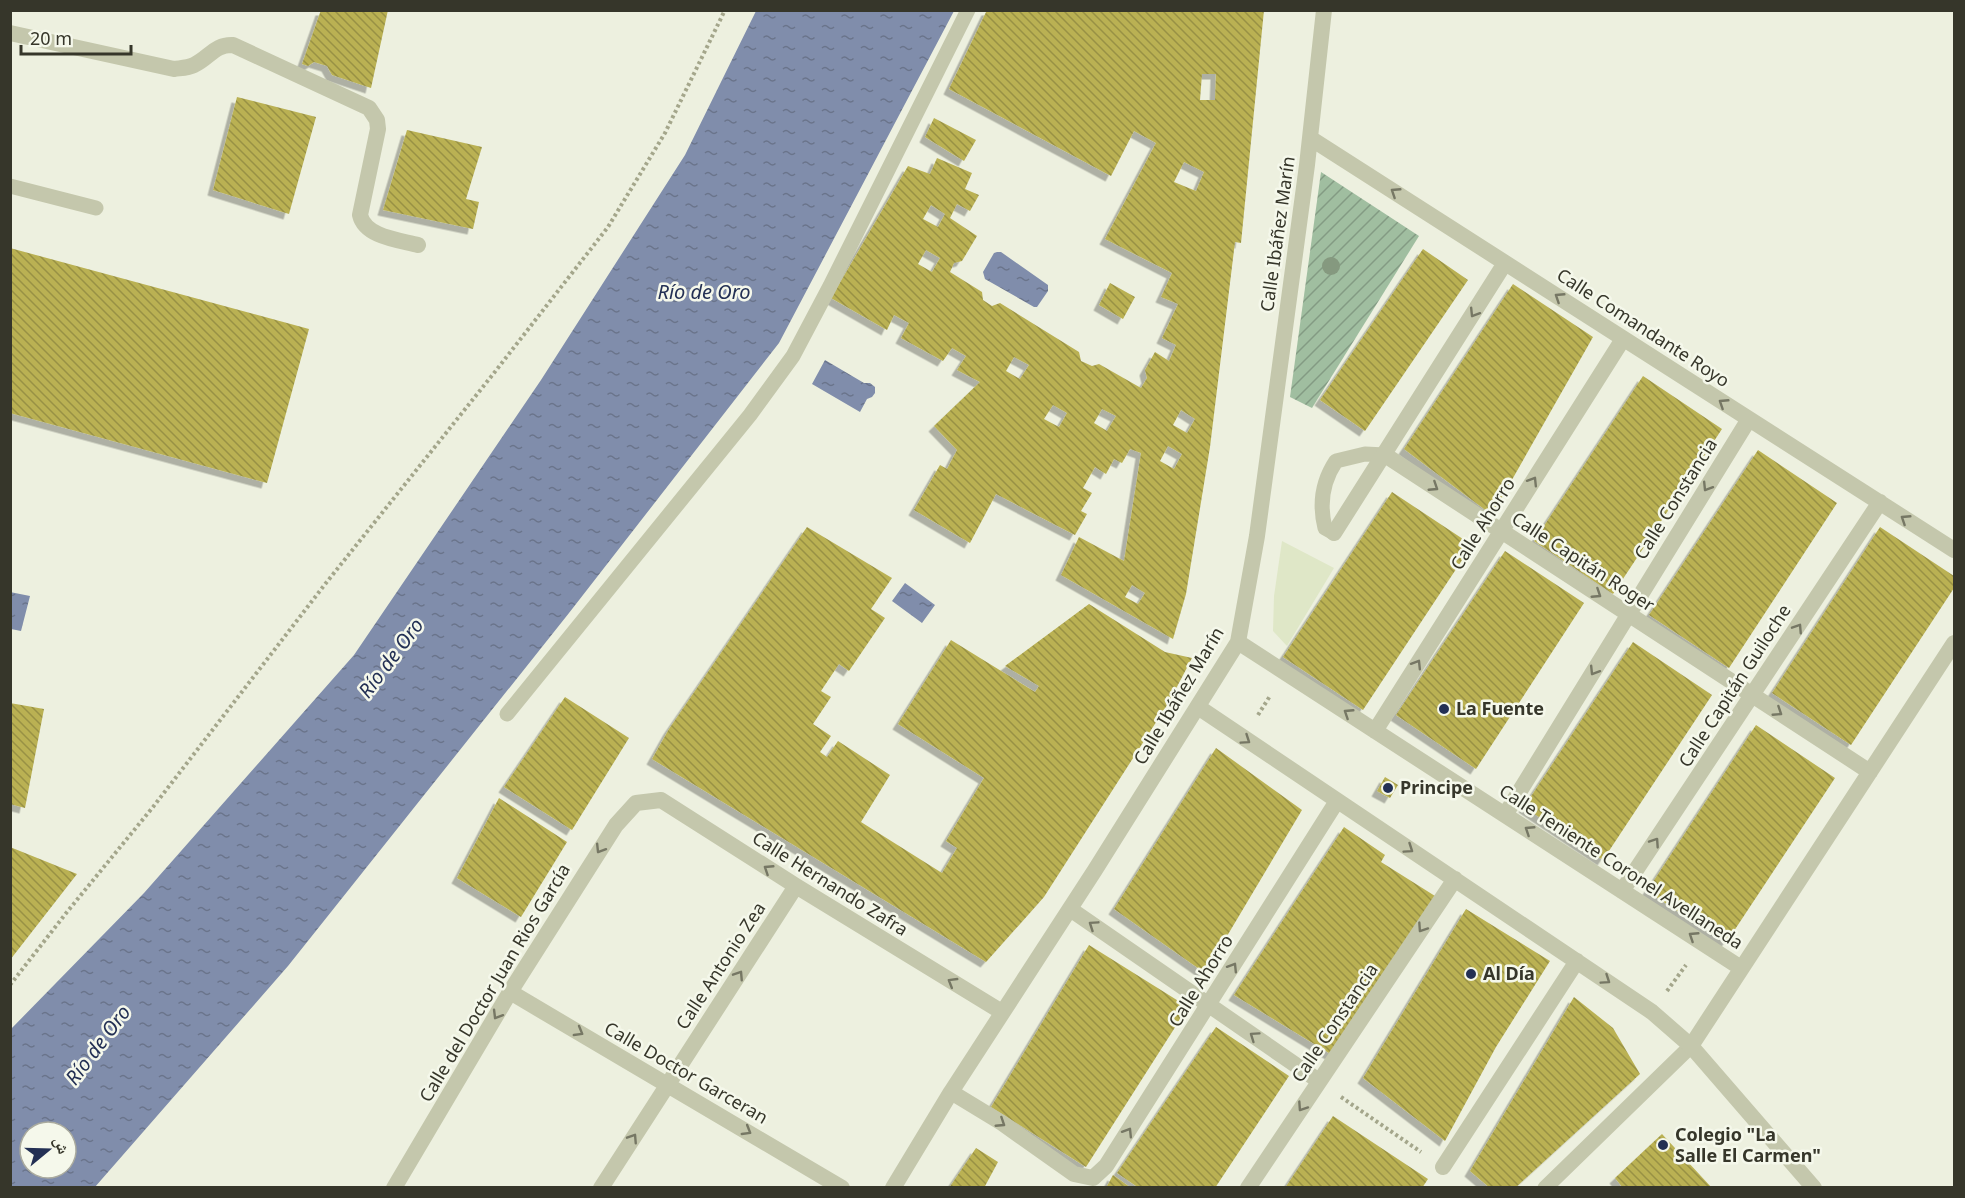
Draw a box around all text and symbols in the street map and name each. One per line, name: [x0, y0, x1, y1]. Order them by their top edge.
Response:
scale bar: [21, 18, 130, 56]
text: 20 m: [30, 26, 72, 50]
street label: Calle Ibáñez Marín: [1254, 155, 1300, 313]
one-way arrow: [1390, 189, 1401, 200]
street label: Calle Comandante Royo: [1553, 262, 1735, 392]
water label: Río de Oro: [657, 278, 751, 305]
one-way arrow: [1555, 293, 1565, 305]
one-way arrow: [1470, 307, 1482, 317]
one-way arrow: [1719, 398, 1729, 410]
street label: Calle Constancia: [1628, 433, 1722, 564]
street label: Calle Ahorro: [1444, 473, 1520, 574]
one-way arrow: [1526, 477, 1537, 488]
one-way arrow: [1427, 480, 1438, 491]
one-way arrow: [1702, 481, 1714, 491]
street label: Calle Capitán Roger: [1507, 506, 1660, 617]
one-way arrow: [1901, 514, 1911, 526]
one-way arrow: [1590, 587, 1601, 598]
street label: Calle Capitán Guiloche: [1672, 599, 1796, 771]
water label: Río de Oro: [352, 612, 429, 703]
street label: Calle Ibáñez Marín: [1127, 622, 1229, 769]
one-way arrow: [1790, 623, 1801, 634]
one-way arrow: [1410, 660, 1422, 670]
one-way arrow: [1589, 665, 1601, 675]
place label: La Fuente: [1456, 696, 1544, 720]
marker: La Fuente: [1437, 702, 1451, 716]
one-way arrow: [1771, 705, 1782, 716]
one-way arrow: [1343, 709, 1354, 720]
one-way arrow: [1240, 733, 1251, 744]
place label: Principe: [1400, 775, 1473, 799]
street label: Calle Teniente Coronel Avellaneda: [1495, 778, 1748, 954]
marker: Principe: [1381, 781, 1395, 795]
street label: Calle Hernando Zafra: [748, 825, 913, 941]
one-way arrow: [1525, 826, 1535, 838]
one-way arrow: [1648, 838, 1659, 849]
one-way arrow: [1402, 841, 1413, 852]
one-way arrow: [596, 843, 607, 854]
street label: Calle del Doctor Juan Rios García: [413, 859, 575, 1106]
one-way arrow: [764, 864, 774, 876]
street label: Calle Antonio Zea: [670, 897, 770, 1034]
one-way arrow: [1089, 921, 1100, 932]
one-way arrow: [1418, 921, 1429, 932]
street label: Calle Ahorro: [1162, 930, 1238, 1031]
one-way arrow: [1688, 933, 1699, 944]
street label: Calle Constancia: [1285, 958, 1383, 1087]
place label: Al Día: [1483, 961, 1535, 985]
one-way arrow: [1225, 963, 1237, 973]
marker: Al Día: [1464, 967, 1478, 981]
one-way arrow: [731, 971, 743, 981]
one-way arrow: [1599, 973, 1610, 984]
one-way arrow: [948, 977, 958, 989]
water label: Río de Oro: [59, 999, 136, 1090]
one-way arrow: [492, 1009, 504, 1019]
street label: Calle Doctor Garceran: [600, 1015, 773, 1129]
one-way arrow: [573, 1025, 583, 1037]
one-way arrow: [1249, 1032, 1260, 1043]
one-way arrow: [1298, 1100, 1309, 1111]
one-way arrow: [995, 1115, 1005, 1127]
north arrow: [18, 1120, 78, 1180]
place label: Colegio "La Salle El Carmen": [1675, 1122, 1821, 1167]
one-way arrow: [741, 1124, 751, 1136]
one-way arrow: [1121, 1128, 1133, 1138]
text: ش: [49, 1134, 75, 1157]
one-way arrow: [626, 1134, 637, 1145]
marker: Colegio "La Salle El Carmen": [1656, 1138, 1670, 1152]

